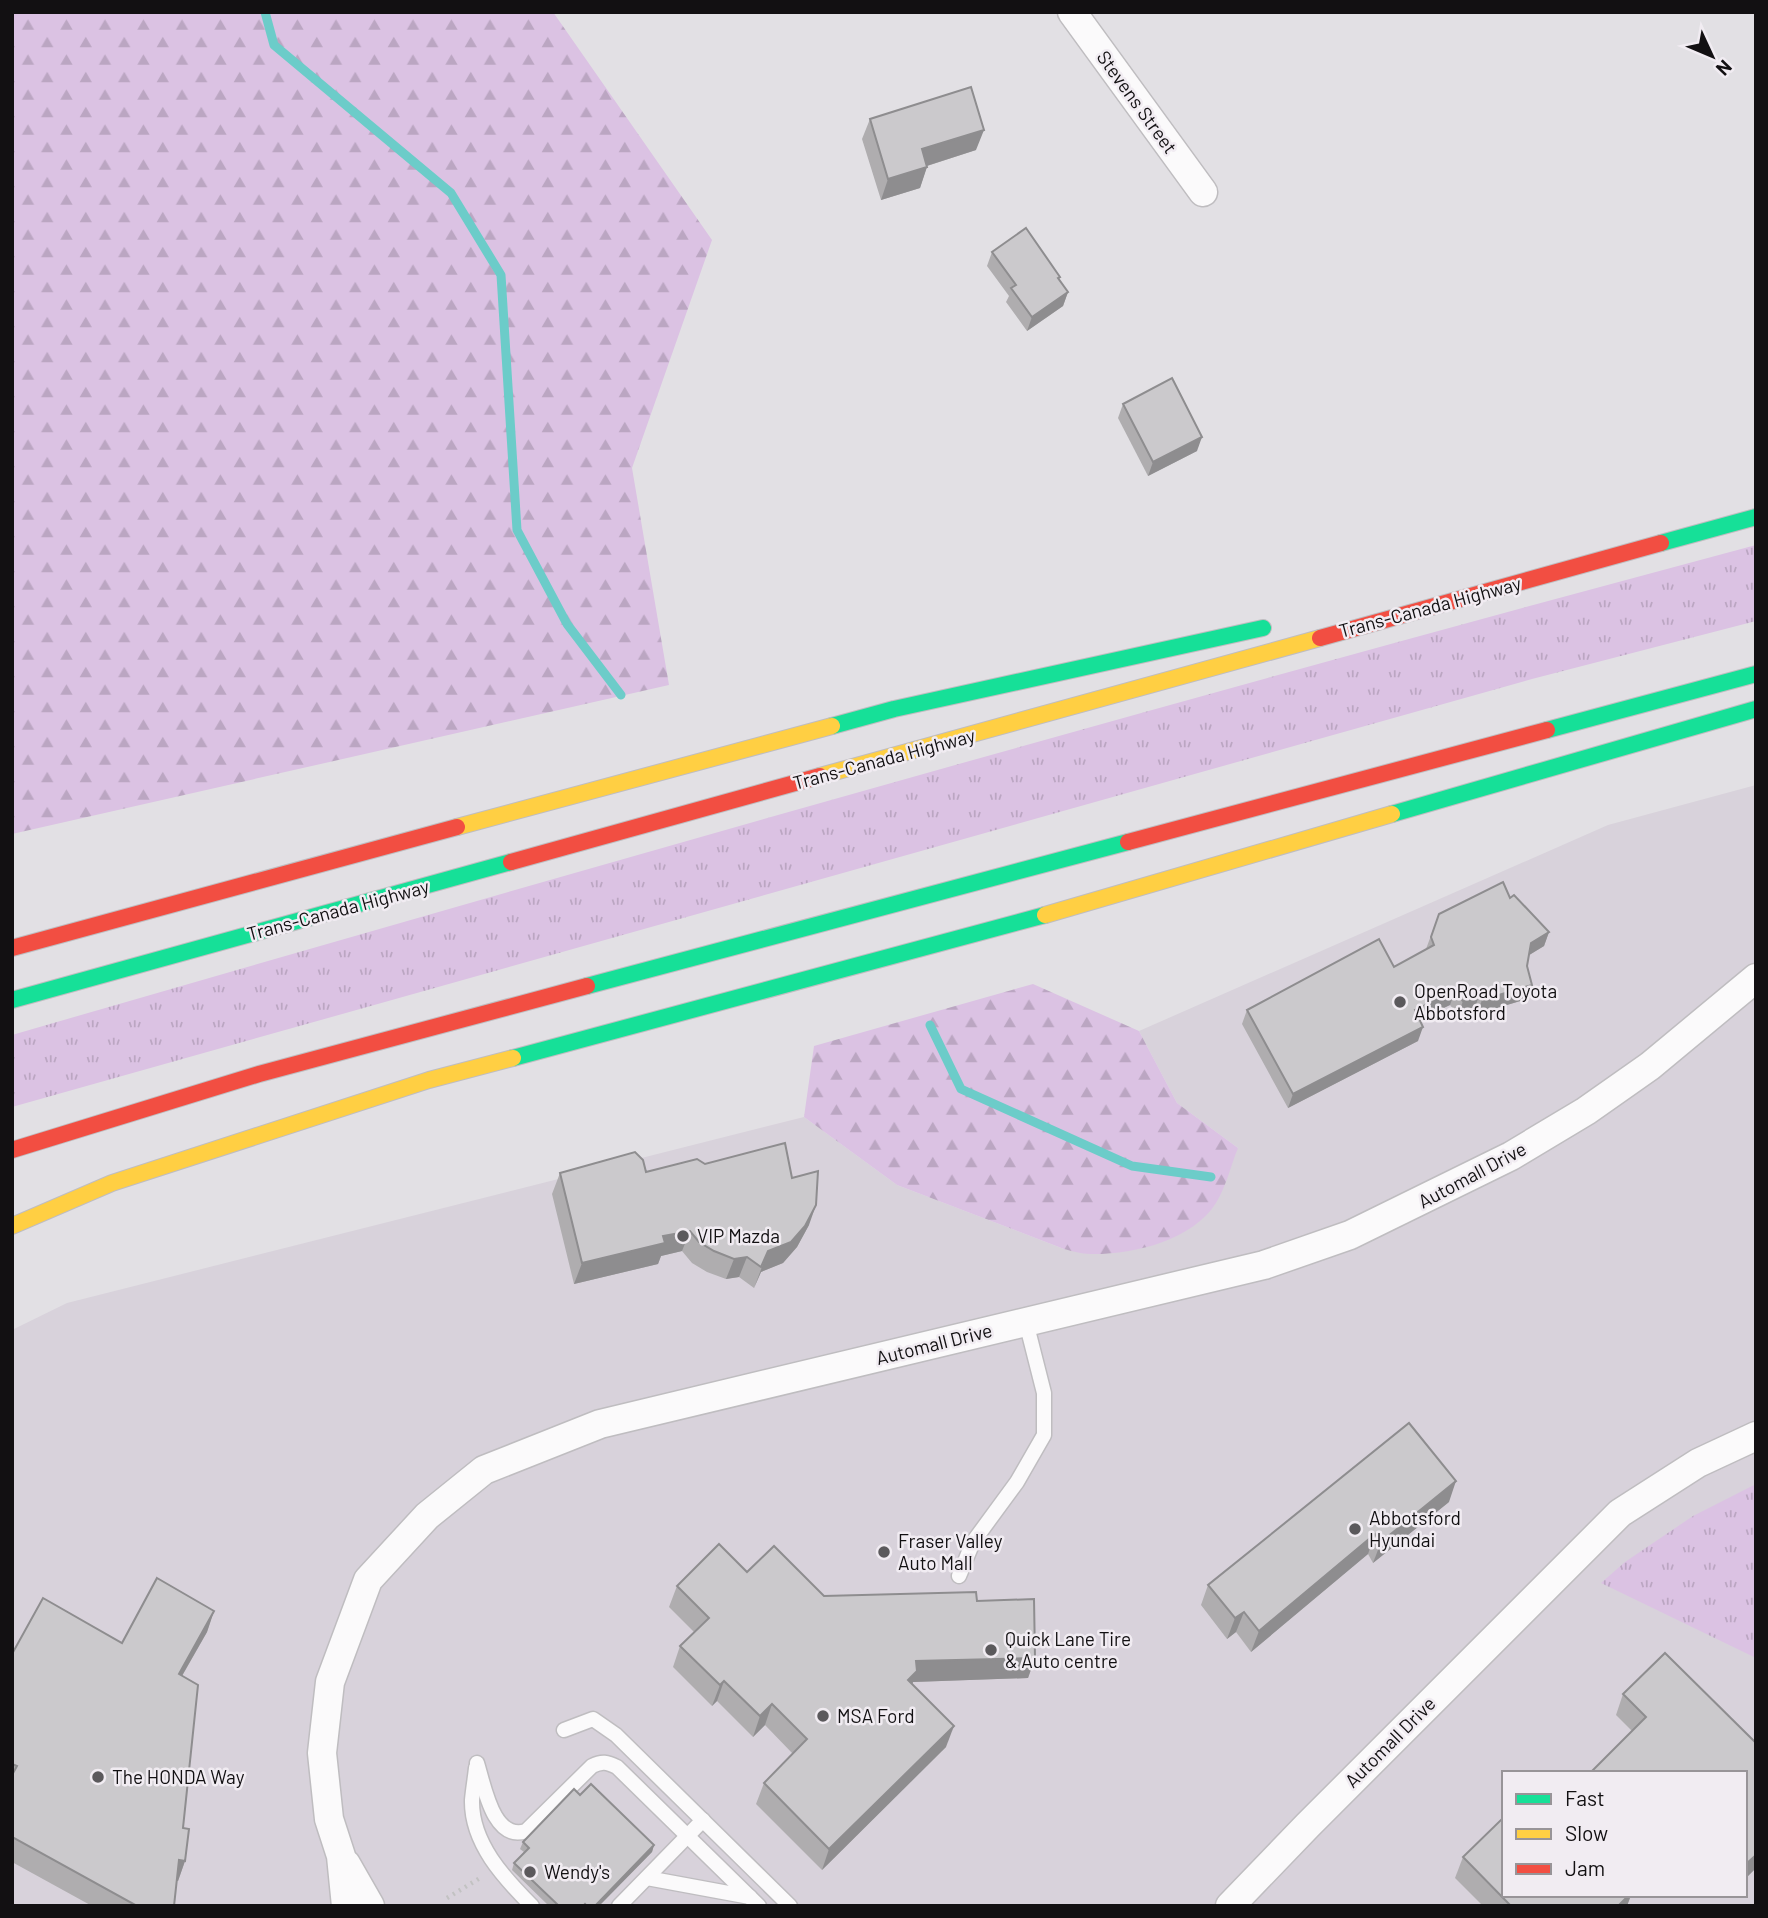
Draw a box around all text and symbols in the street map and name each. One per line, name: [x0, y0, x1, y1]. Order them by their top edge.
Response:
north arrow: [1677, 21, 1747, 91]
street label: Stevens Street: [1092, 46, 1182, 158]
text: N: [1712, 56, 1737, 81]
street label: Trans-Canada Highway: [1336, 571, 1524, 642]
street label: Trans-Canada Highway: [790, 723, 978, 794]
street label: Trans-Canada Highway: [244, 874, 432, 945]
place label: OpenRoad Toyota Abbotsford: [1414, 979, 1557, 1024]
marker: OpenRoad Toyota Abbotsford: [1392, 994, 1408, 1010]
street label: Automall Drive: [1414, 1136, 1530, 1213]
place label: VIP Mazda: [697, 1224, 780, 1247]
marker: VIP Mazda: [675, 1228, 691, 1244]
street label: Automall Drive: [873, 1318, 994, 1369]
place label: Abbotsford Hyundai: [1369, 1506, 1461, 1551]
marker: Abbotsford Hyundai: [1347, 1521, 1363, 1537]
place label: Fraser Valley Auto Mall: [898, 1529, 1003, 1574]
marker: Fraser Valley Auto Mall: [876, 1544, 892, 1560]
place label: Quick Lane Tire & Auto centre: [1005, 1627, 1131, 1672]
marker: Quick Lane Tire & Auto centre: [983, 1642, 999, 1658]
street label: Automall Drive: [1339, 1691, 1440, 1792]
place label: MSA Ford: [837, 1704, 915, 1727]
marker: MSA Ford: [815, 1708, 831, 1724]
place label: The HONDA Way: [112, 1765, 245, 1788]
marker: The HONDA Way: [90, 1769, 106, 1785]
legend: [1502, 1771, 1747, 1897]
text: Fast: [1565, 1785, 1605, 1810]
text: Slow: [1565, 1820, 1608, 1845]
text: Jam: [1565, 1855, 1605, 1880]
place label: Wendy's: [544, 1860, 610, 1883]
marker: Wendy's: [522, 1864, 538, 1880]

